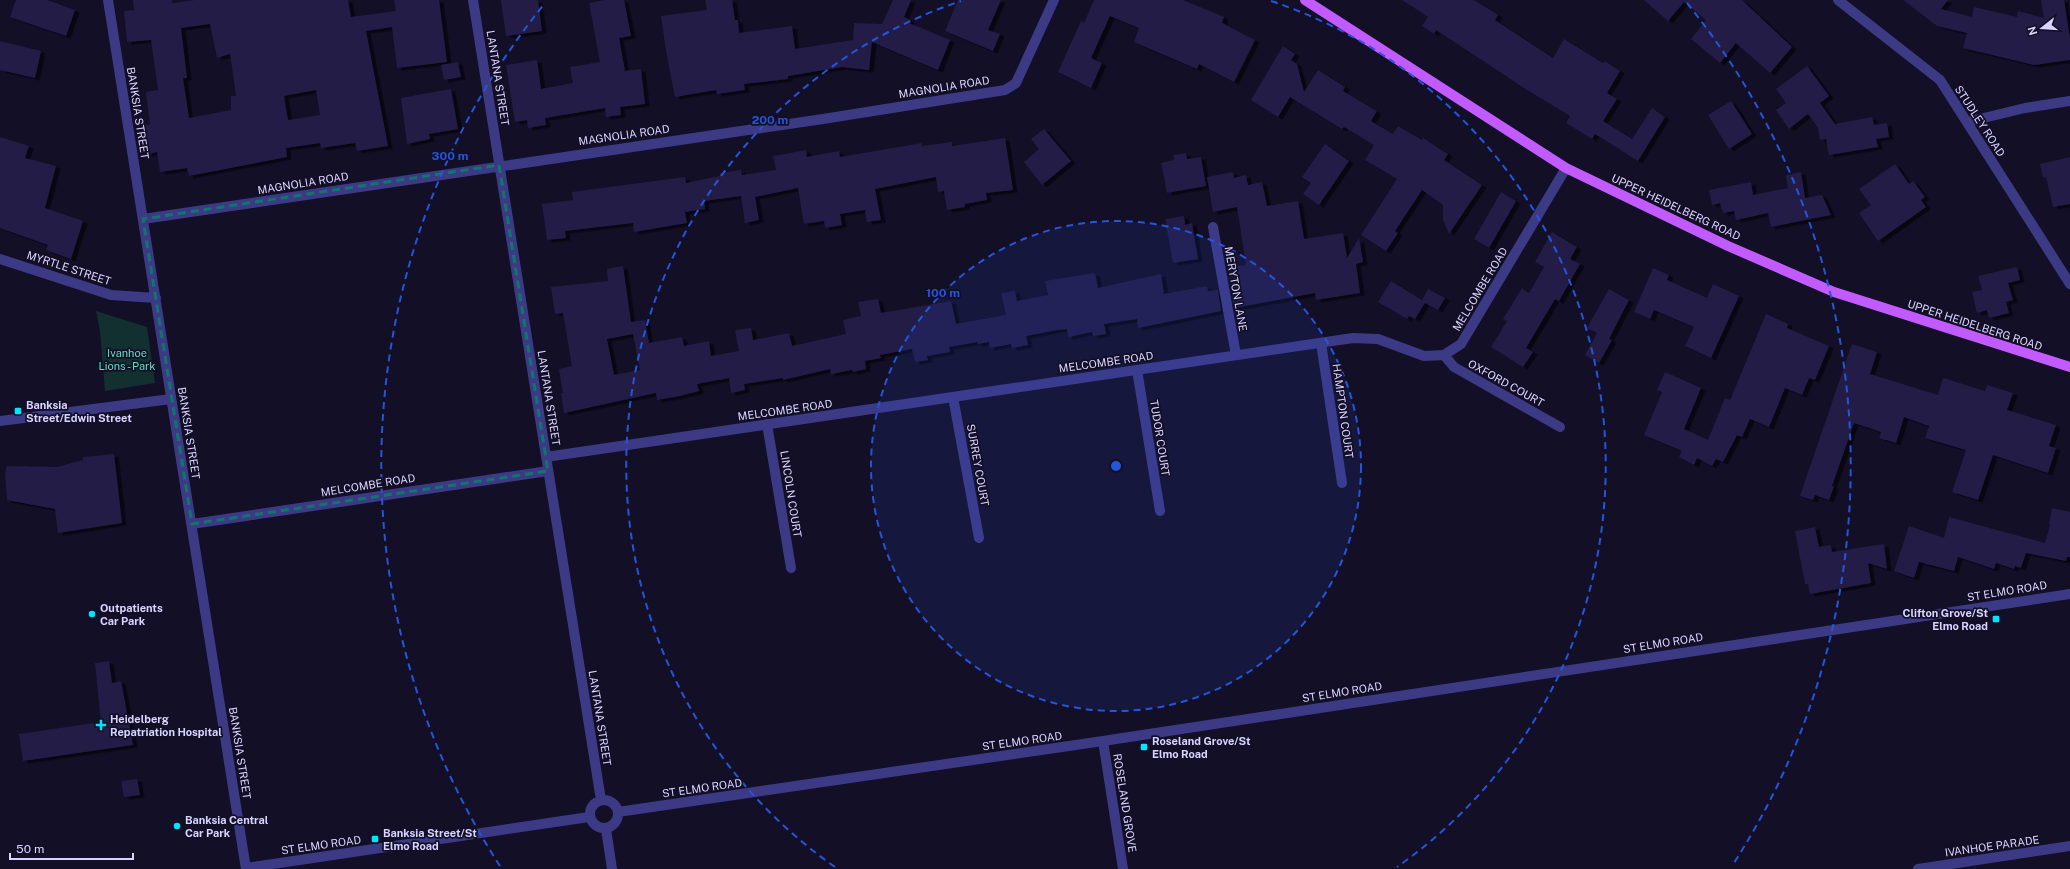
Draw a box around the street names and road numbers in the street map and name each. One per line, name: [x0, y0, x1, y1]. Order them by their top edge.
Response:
street label: LANTANA STREET: [485, 29, 512, 127]
street label: BANKSIA STREET: [125, 66, 151, 160]
street label: MAGNOLIA ROAD: [898, 74, 991, 100]
street label: STUDLEY ROAD: [1953, 83, 2008, 159]
street label: MAGNOLIA ROAD: [578, 123, 671, 147]
street label: MAGNOLIA ROAD: [257, 170, 350, 196]
street label: UPPER HEIDELBERG ROAD: [1610, 172, 1743, 242]
street label: MELCOMBE ROAD: [1450, 245, 1510, 333]
street label: MERYTON LANE: [1223, 246, 1249, 333]
street label: MYRTLE STREET: [25, 249, 113, 287]
street label: UPPER HEIDELBERG ROAD: [1906, 298, 2044, 353]
street label: LANTANA STREET: [536, 349, 563, 447]
street label: MELCOMBE ROAD: [1058, 349, 1155, 375]
street label: OXFORD COURT: [1466, 357, 1546, 409]
street label: HAMPTON COURT: [1330, 363, 1356, 460]
street label: BANKSIA STREET: [176, 386, 202, 480]
street label: MELCOMBE ROAD: [737, 397, 834, 423]
street label: TUDOR COURT: [1148, 399, 1172, 477]
street label: SURREY COURT: [965, 423, 991, 508]
street label: LINCOLN COURT: [778, 450, 804, 539]
street label: MELCOMBE ROAD: [320, 472, 416, 498]
street label: ST ELMO ROAD: [1966, 579, 2048, 603]
street label: ST ELMO ROAD: [1622, 631, 1704, 655]
street label: LANTANA STREET: [587, 669, 614, 767]
street label: ST ELMO ROAD: [1301, 680, 1383, 704]
street label: BANKSIA STREET: [227, 706, 253, 800]
street label: ST ELMO ROAD: [981, 729, 1063, 753]
street label: ROSELAND GROVE: [1111, 753, 1139, 854]
street label: ST ELMO ROAD: [661, 776, 743, 800]
street label: ST ELMO ROAD: [280, 833, 362, 857]
street label: IVANHOE PARADE: [1944, 833, 2040, 859]

